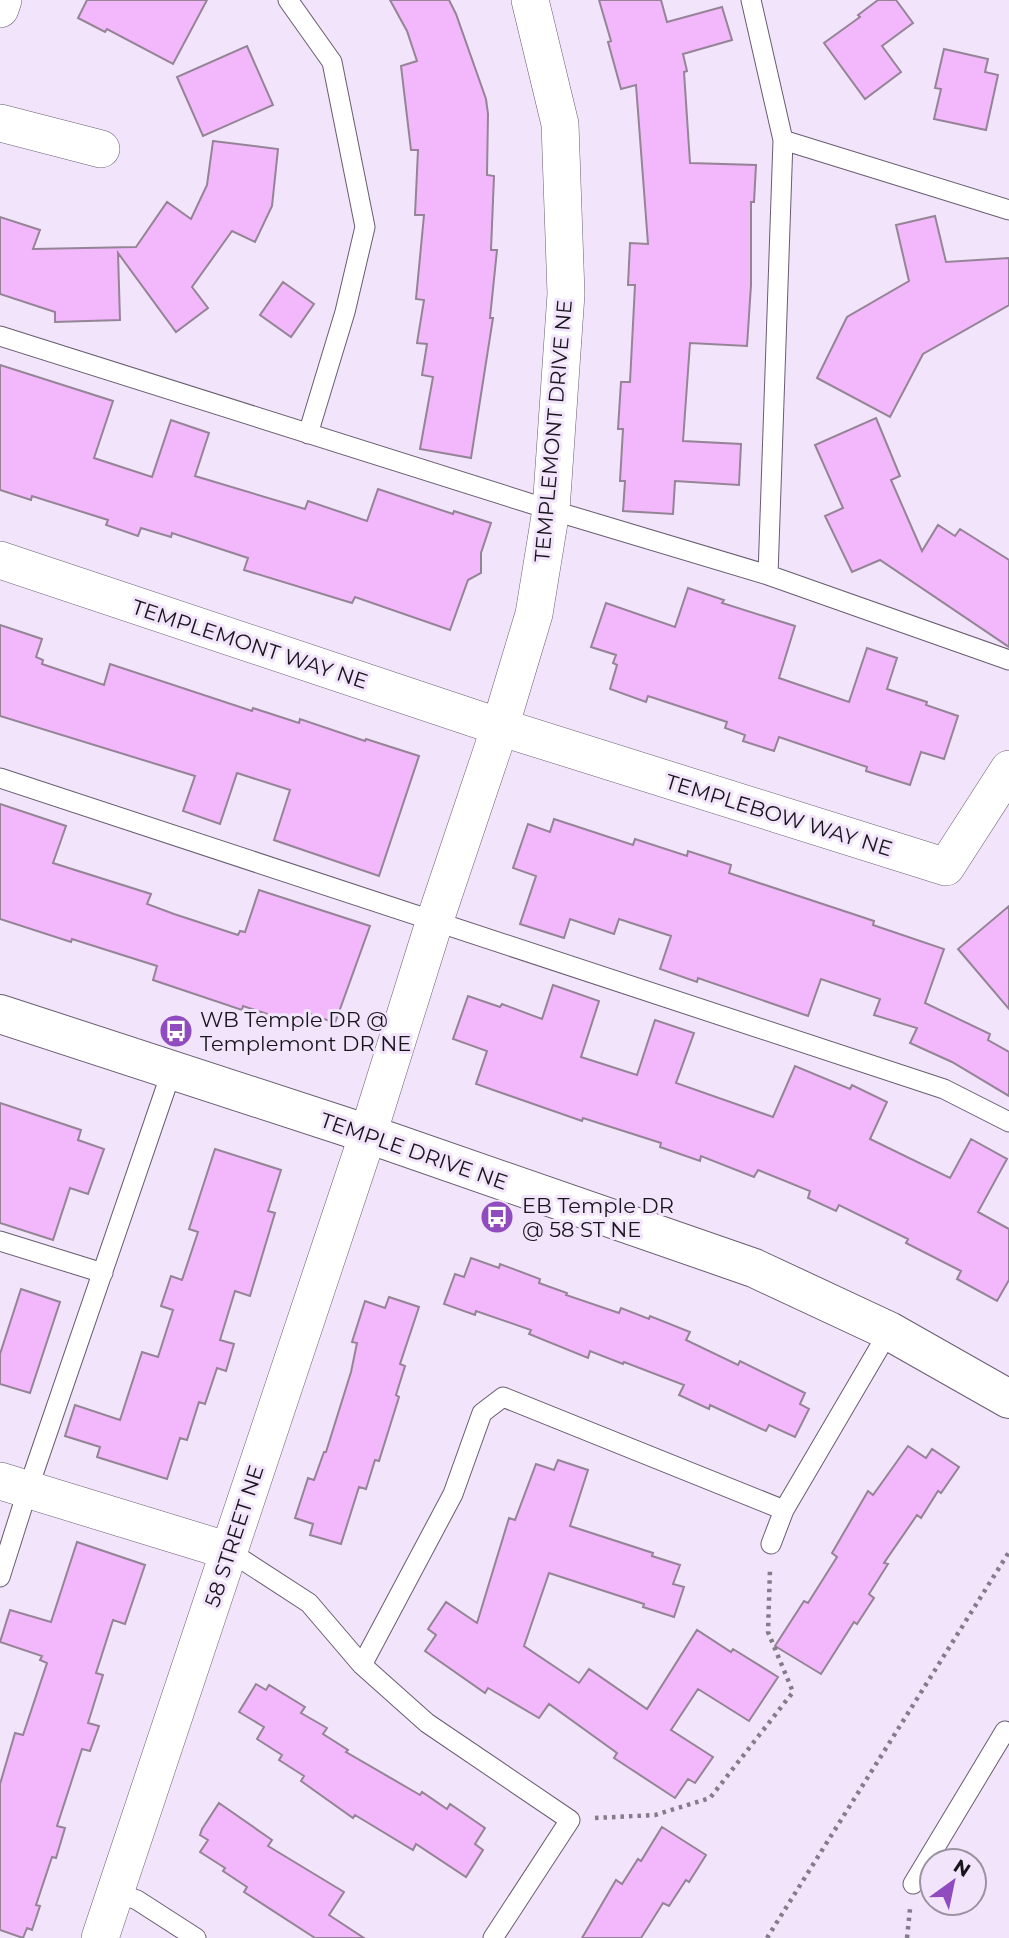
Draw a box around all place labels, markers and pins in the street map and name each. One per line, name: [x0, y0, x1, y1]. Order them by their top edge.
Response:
place label: WB Temple DR @ Templemont DR NE: [200, 1007, 411, 1056]
bus stop icon: WB Temple DR @ Templemont DR NE: [157, 1012, 195, 1050]
place label: EB Temple DR @ 58 ST NE: [522, 1193, 674, 1242]
bus stop icon: EB Temple DR @ 58 ST NE: [478, 1198, 516, 1236]

